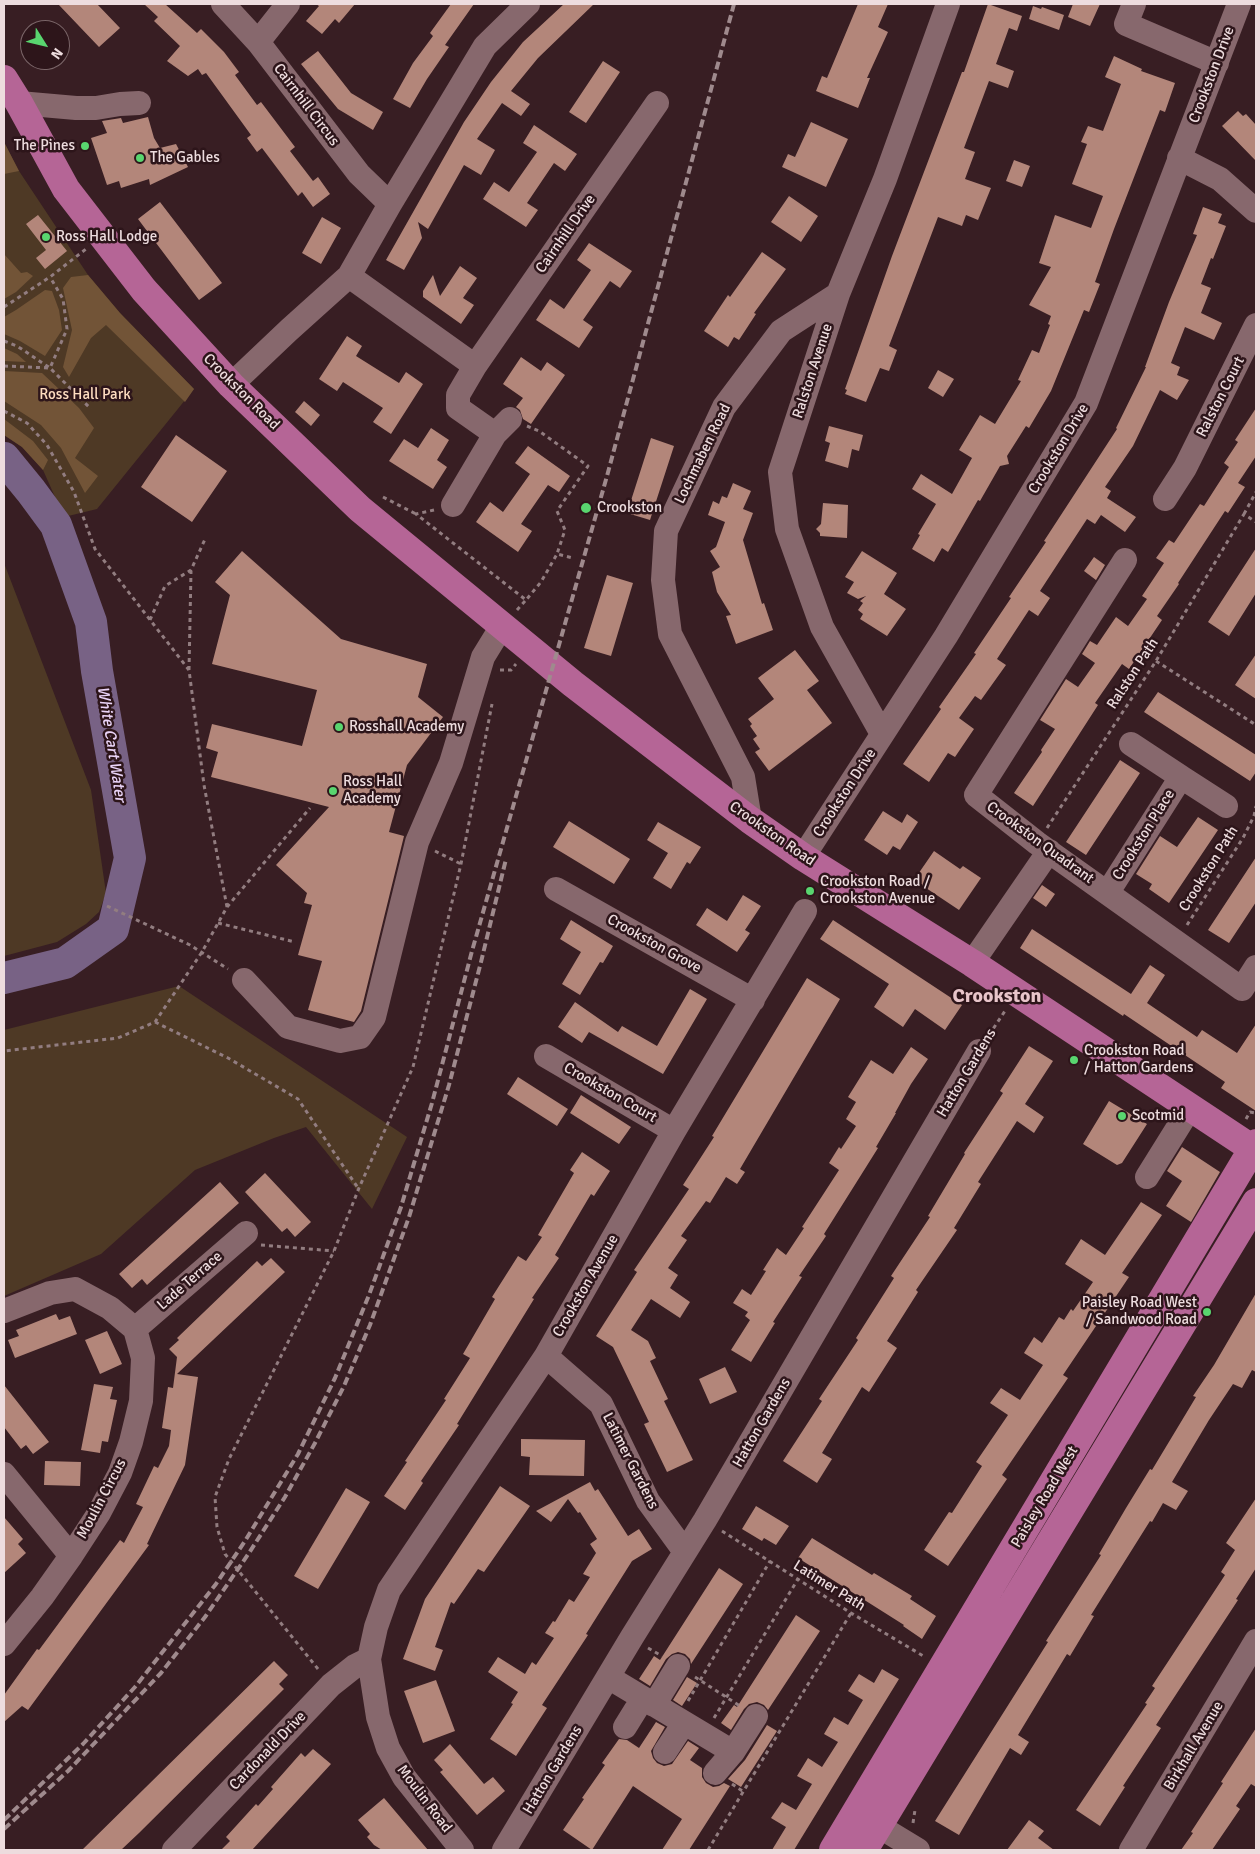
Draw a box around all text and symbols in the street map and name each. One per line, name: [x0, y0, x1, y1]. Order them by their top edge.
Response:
north arrow: [20, 20, 70, 70]
street label: Crookston Drive: [1185, 24, 1239, 126]
text: N: [47, 45, 66, 62]
street label: Cairnhill Circus: [269, 60, 343, 150]
place label: The Pines: [14, 137, 75, 155]
marker: The Pines: [79, 140, 91, 152]
place label: The Gables: [150, 149, 220, 167]
marker: The Gables: [134, 152, 146, 164]
street label: Cairnhill Drive: [532, 191, 600, 277]
place label: Ross Hall Lodge: [56, 228, 157, 246]
marker: Ross Hall Lodge: [40, 231, 52, 243]
street label: Ralston Avenue: [789, 321, 837, 421]
street label: Crookston Road: [199, 350, 283, 434]
street label: Ralston Court: [1193, 354, 1249, 440]
park label: Ross Hall Park: [39, 386, 131, 404]
street label: Lochmaben Road: [671, 401, 735, 507]
street label: Crookston Drive: [1025, 401, 1093, 497]
place label: Crookston: [597, 499, 662, 517]
marker: Crookston: [579, 501, 593, 515]
street label: Ralston Path: [1103, 635, 1163, 713]
water label: White Cart Water: [92, 685, 130, 803]
place label: Rosshall Academy: [349, 718, 464, 736]
marker: Rosshall Academy: [333, 721, 345, 733]
street label: Crookston Drive: [810, 745, 880, 841]
place label: Ross Hall Academy: [343, 773, 402, 808]
marker: Ross Hall Academy: [327, 785, 339, 797]
street label: Crookston Place: [1109, 786, 1179, 884]
street label: Crookston Road: [726, 798, 818, 870]
street label: Crookston Quadrant: [983, 798, 1097, 888]
street label: Crookston Path: [1176, 823, 1242, 915]
place label: Crookston Road / Crookston Avenue: [820, 873, 935, 908]
marker: Crookston Road / Crookston Avenue: [804, 885, 816, 897]
street label: Crookston Grove: [604, 911, 704, 977]
district label: Crookston: [953, 985, 1041, 1009]
street label: Hatton Gardens: [934, 1025, 1000, 1121]
place label: Crookston Road / Hatton Gardens: [1084, 1042, 1194, 1077]
marker: Crookston Road / Hatton Gardens: [1068, 1054, 1080, 1066]
street label: Crookston Court: [560, 1059, 660, 1127]
place label: Scotmid: [1132, 1107, 1184, 1125]
marker: Scotmid: [1116, 1110, 1128, 1122]
street label: Crookston Avenue: [549, 1232, 623, 1340]
street label: Lade Terrace: [154, 1248, 226, 1314]
place label: Paisley Road West / Sandwood Road: [1082, 1294, 1197, 1329]
marker: Paisley Road West / Sandwood Road: [1201, 1306, 1213, 1318]
street label: Hatton Gardens: [729, 1375, 795, 1471]
street label: Latimer Gardens: [598, 1410, 662, 1512]
street label: Paisley Road West: [1008, 1443, 1082, 1551]
street label: Moulin Circus: [73, 1456, 131, 1542]
street label: Latimer Path: [790, 1557, 868, 1615]
street label: Birkhall Avenue: [1160, 1698, 1228, 1794]
street label: Cardonald Drive: [226, 1708, 310, 1794]
street label: Hatton Gardens: [520, 1722, 586, 1818]
street label: Moulin Road: [393, 1762, 455, 1836]

